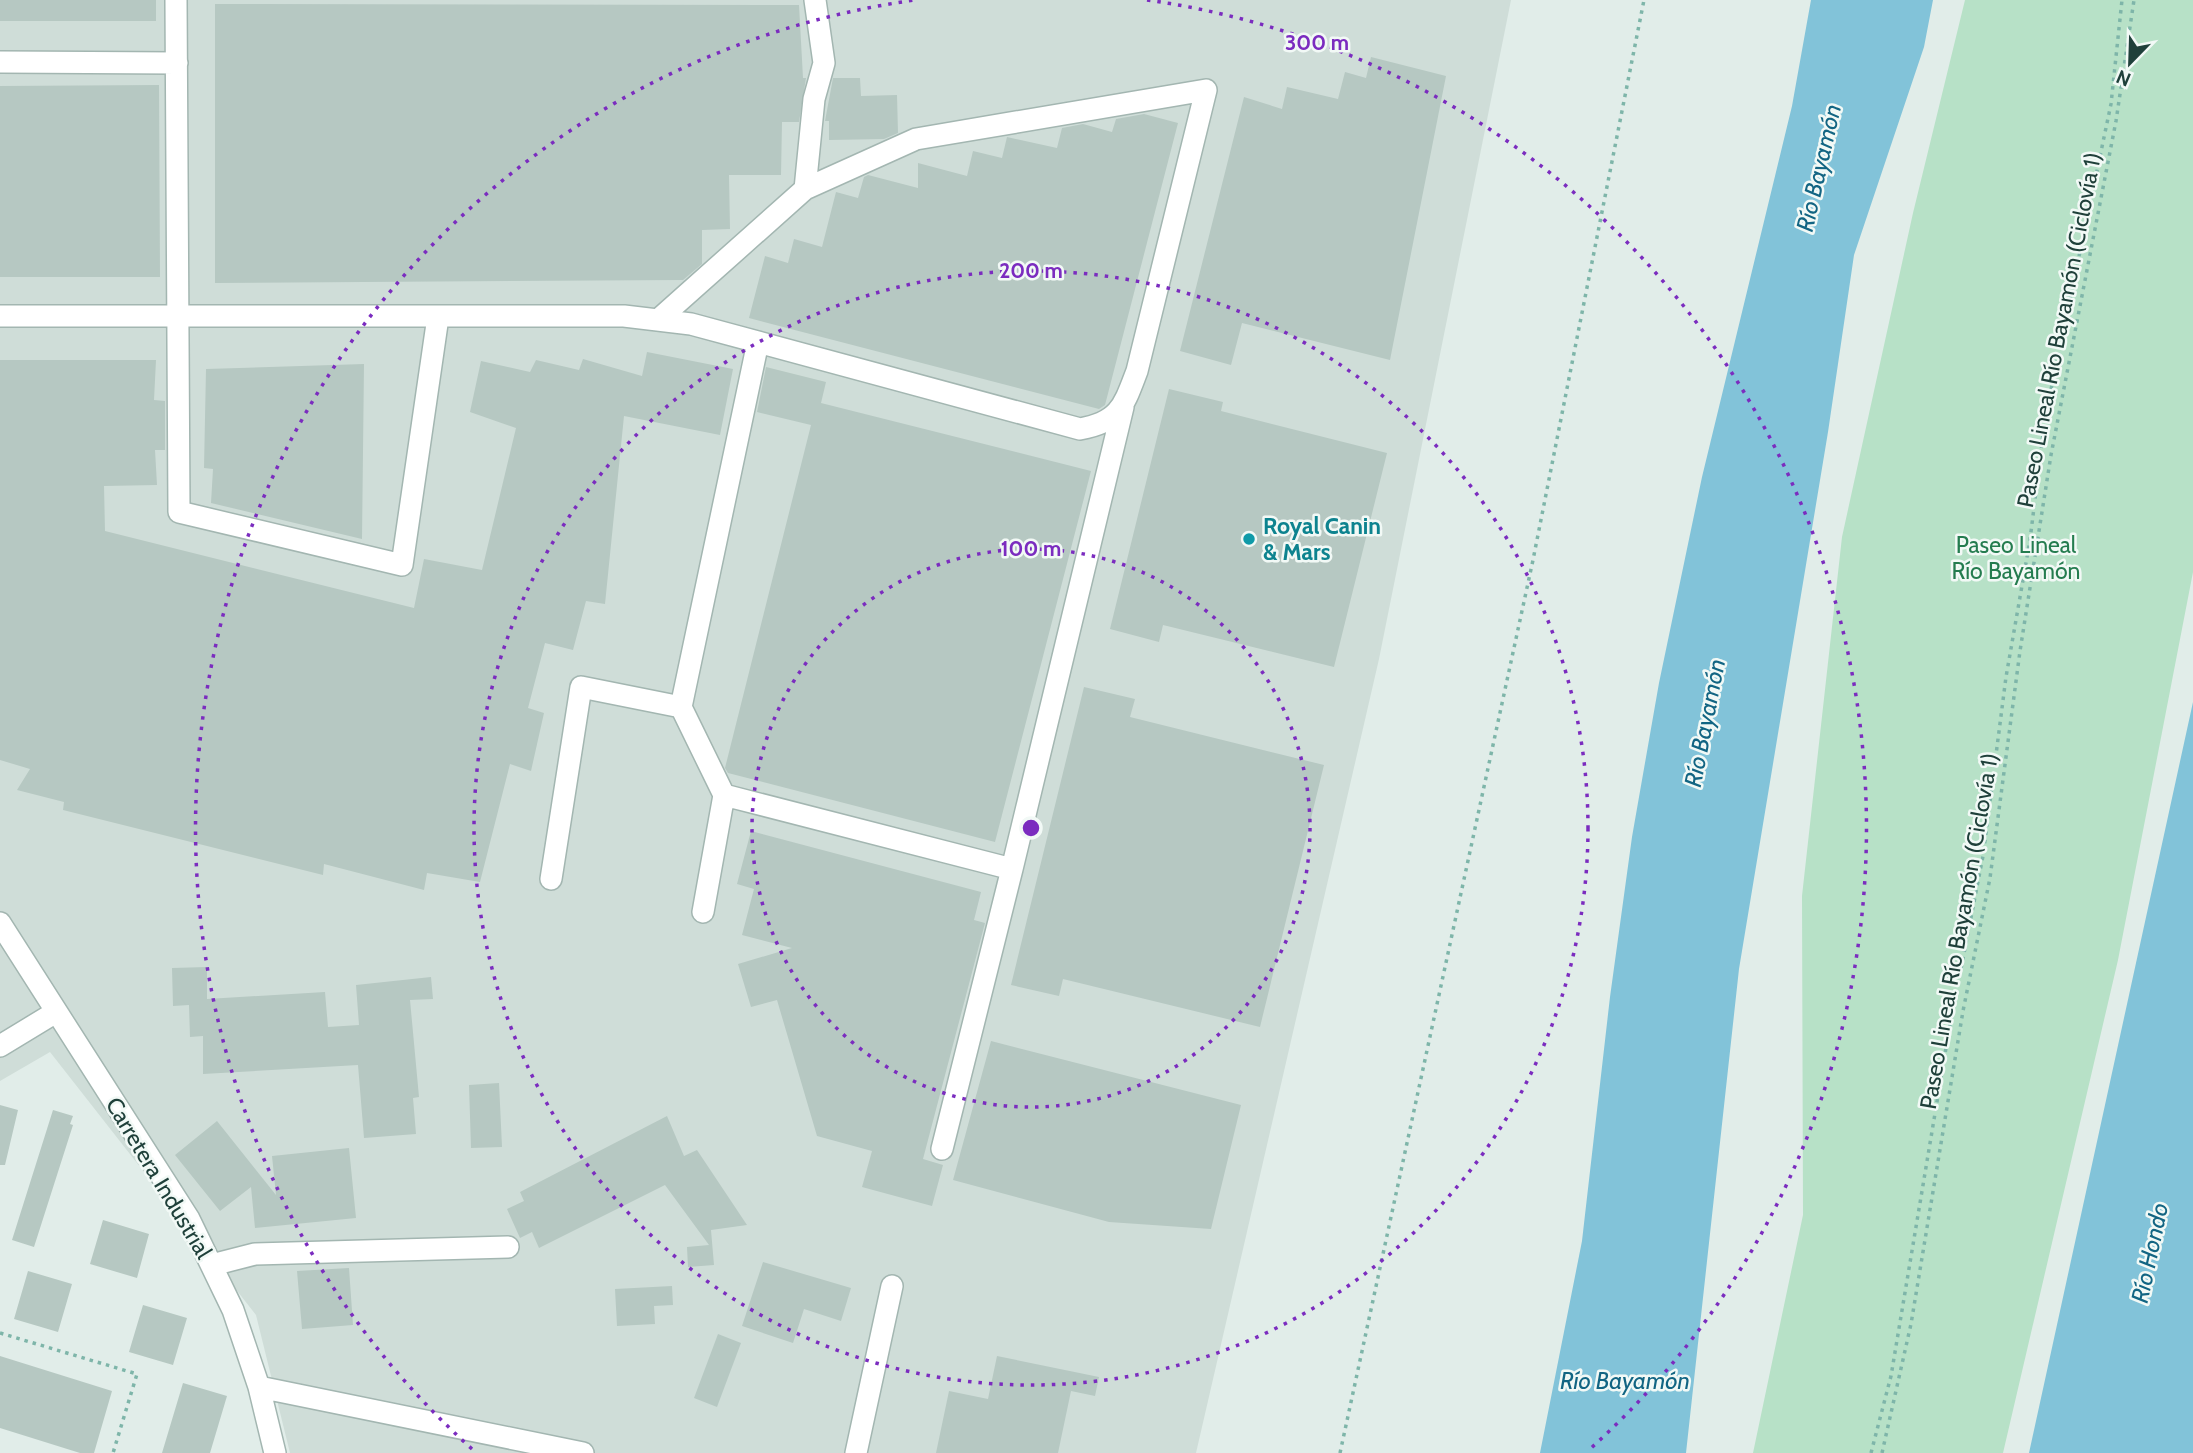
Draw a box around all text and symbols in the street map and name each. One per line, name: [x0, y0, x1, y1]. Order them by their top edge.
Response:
north arrow: [2095, 28, 2165, 98]
text: 300 m: [1285, 30, 1349, 55]
text: N: [2113, 65, 2134, 91]
water label: Río Bayamón: [1790, 101, 1847, 234]
street label: Paseo Lineal Río Bayamón (Ciclovía 1): [2011, 150, 2107, 510]
text: 200 m: [999, 258, 1063, 283]
place label: Royal Canin & Mars: [1263, 512, 1381, 566]
marker: Royal Canin & Mars: [1241, 531, 1257, 547]
park label: Paseo Lineal Río Bayamón: [1952, 531, 2080, 585]
text: 100 m: [1001, 536, 1061, 561]
water label: Río Bayamón: [1678, 656, 1731, 789]
street label: Paseo Lineal Río Bayamón (Ciclovía 1): [1914, 751, 2004, 1111]
centre of rings: [1019, 816, 1043, 840]
street label: Carretera Industrial: [100, 1092, 218, 1264]
water label: Río Hondo: [2125, 1200, 2174, 1306]
water label: Río Bayamón: [1560, 1366, 1690, 1395]

